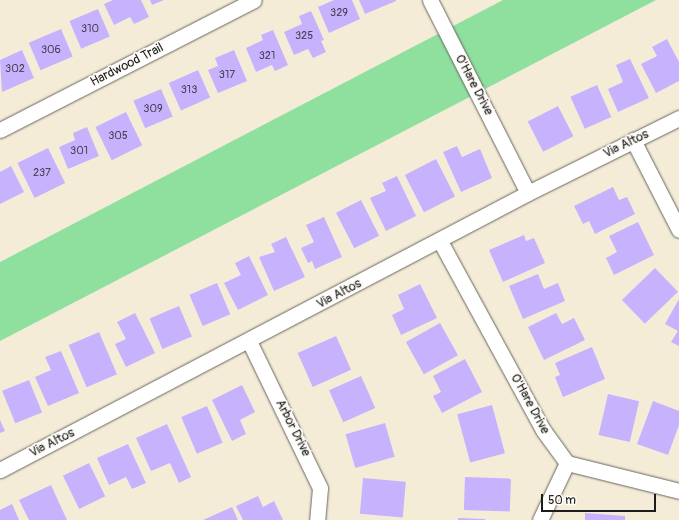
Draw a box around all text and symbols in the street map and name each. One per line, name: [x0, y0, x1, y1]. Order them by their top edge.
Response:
house number: 329: [330, 6, 348, 20]
house number: 310: [81, 22, 99, 36]
house number: 325: [295, 29, 313, 43]
street label: Hardwood Trail: [88, 40, 166, 90]
house number: 306: [41, 43, 61, 57]
house number: 321: [259, 49, 275, 63]
street label: O'Hare Drive: [452, 52, 496, 118]
house number: 302: [5, 62, 25, 76]
house number: 317: [219, 68, 235, 82]
house number: 313: [181, 83, 197, 97]
house number: 309: [143, 102, 163, 116]
street label: Via Altos: [601, 126, 651, 162]
house number: 305: [108, 129, 128, 143]
house number: 301: [70, 144, 88, 158]
house number: 237: [33, 166, 51, 180]
street label: Via Altos: [314, 276, 364, 312]
street label: O'Hare Drive: [507, 371, 553, 437]
street label: Arbor Drive: [272, 397, 314, 459]
street label: Via Altos: [27, 425, 77, 461]
scale bar: [543, 486, 658, 512]
text: 50 m: [548, 493, 576, 508]

